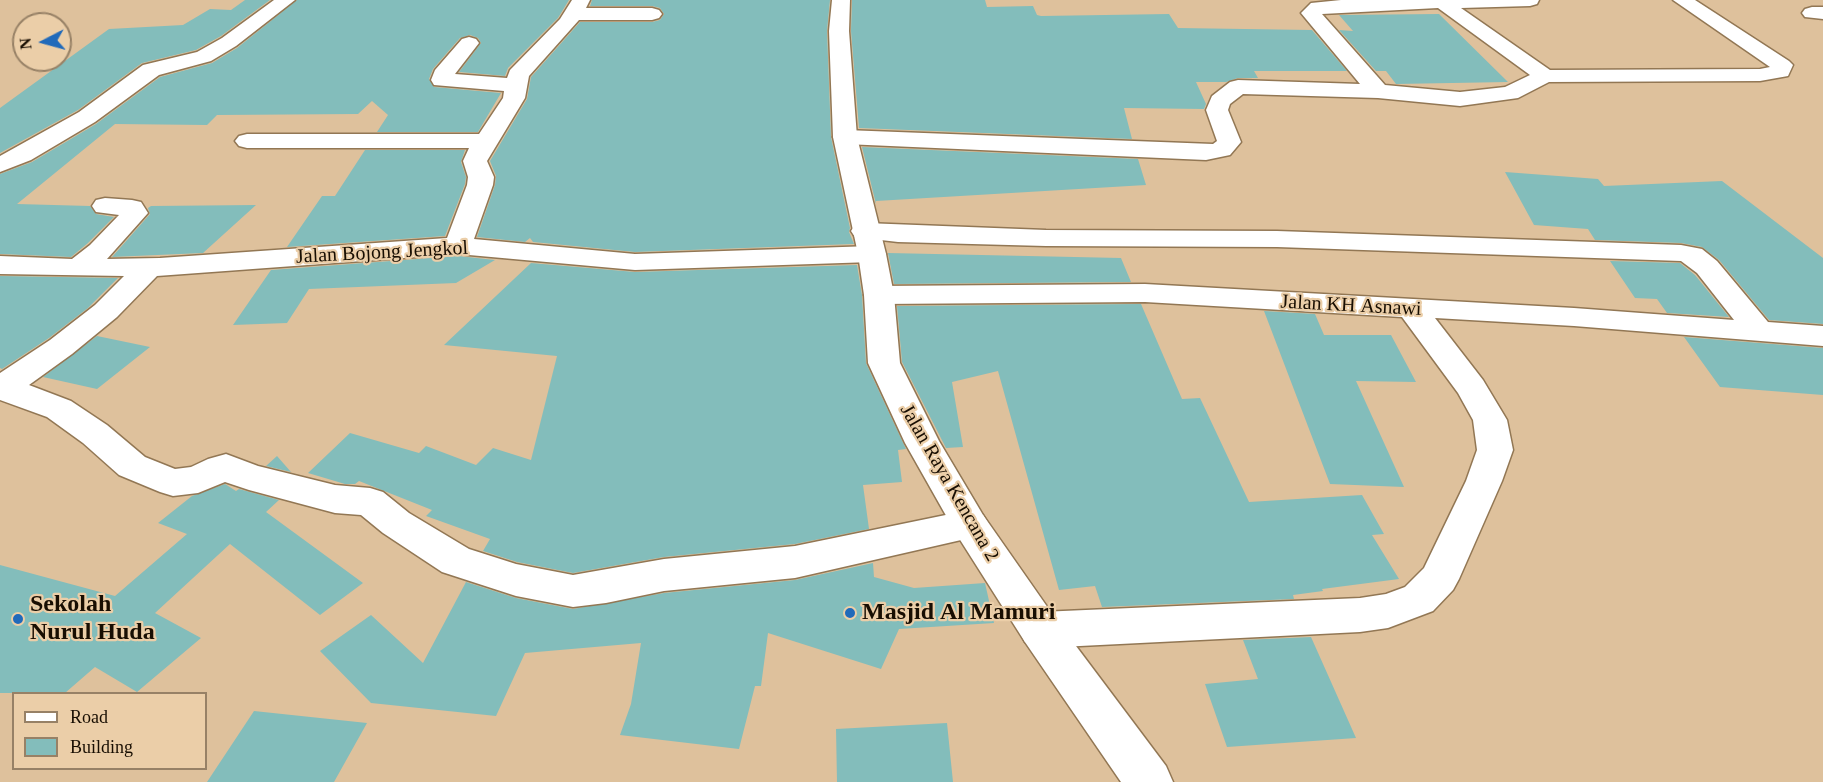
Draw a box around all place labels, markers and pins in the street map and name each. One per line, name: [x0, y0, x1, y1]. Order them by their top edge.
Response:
place label: Sekolah Nurul Huda: [30, 591, 155, 647]
place label: Masjid Al Mamuri: [862, 599, 1055, 627]
marker: Masjid Al Mamuri: [843, 606, 857, 620]
marker: Sekolah Nurul Huda: [11, 612, 25, 626]

